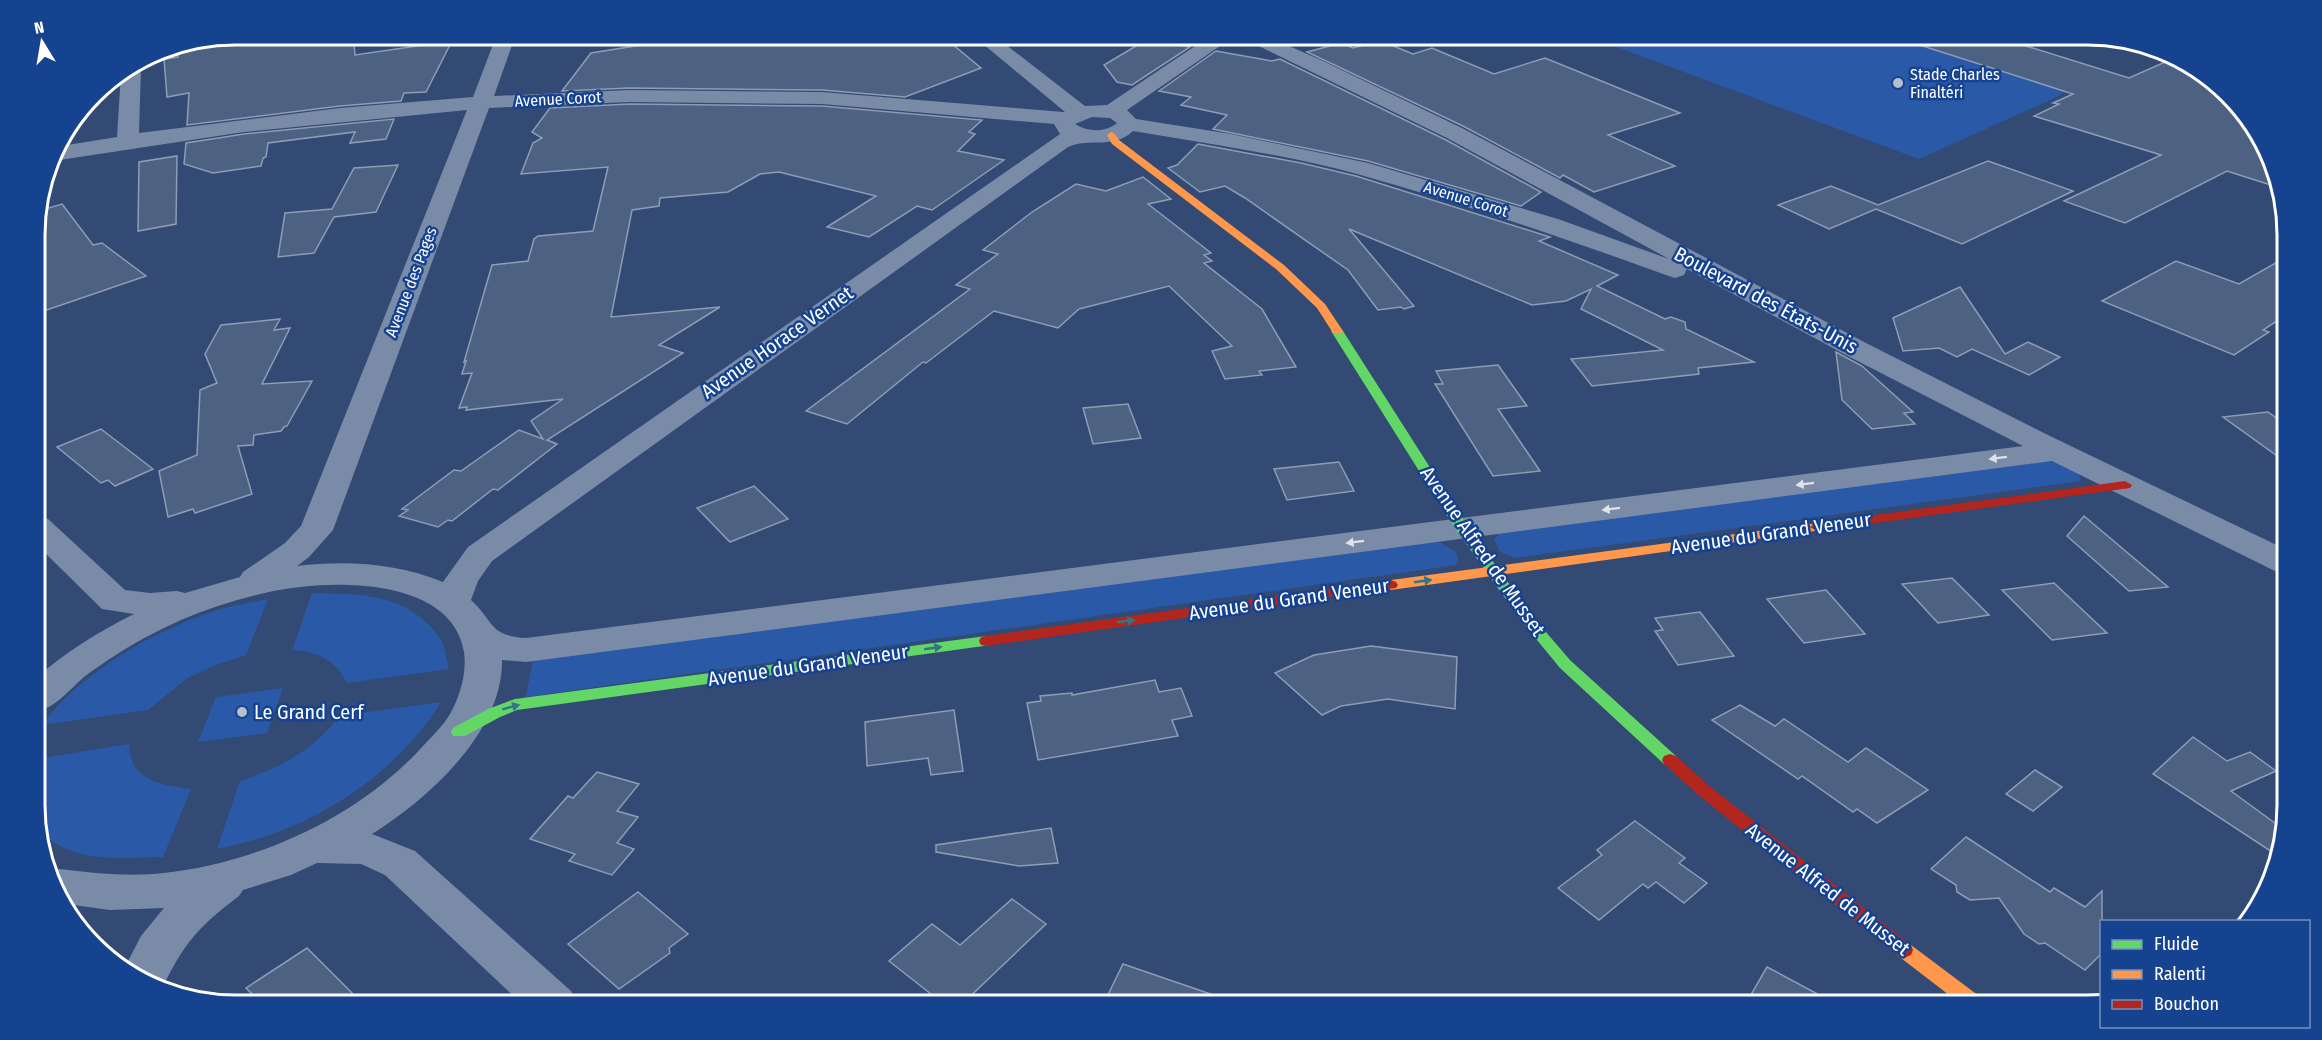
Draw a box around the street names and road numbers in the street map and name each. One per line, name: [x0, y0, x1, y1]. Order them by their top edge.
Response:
street label: Avenue Corot: [514, 87, 603, 111]
street label: Avenue Corot: [1422, 177, 1511, 221]
street label: Avenue des Pages: [381, 224, 441, 340]
street label: Boulevard des États-Unis: [1670, 241, 1862, 359]
street label: Avenue Horace Vernet: [696, 280, 858, 403]
street label: Avenue Alfred de Musset: [1415, 461, 1551, 641]
street label: Avenue du Grand Veneur: [1669, 507, 1873, 559]
street label: Avenue du Grand Veneur: [1187, 573, 1391, 625]
street label: Avenue du Grand Veneur: [706, 639, 910, 691]
street label: Avenue Alfred de Musset: [1741, 817, 1915, 961]

